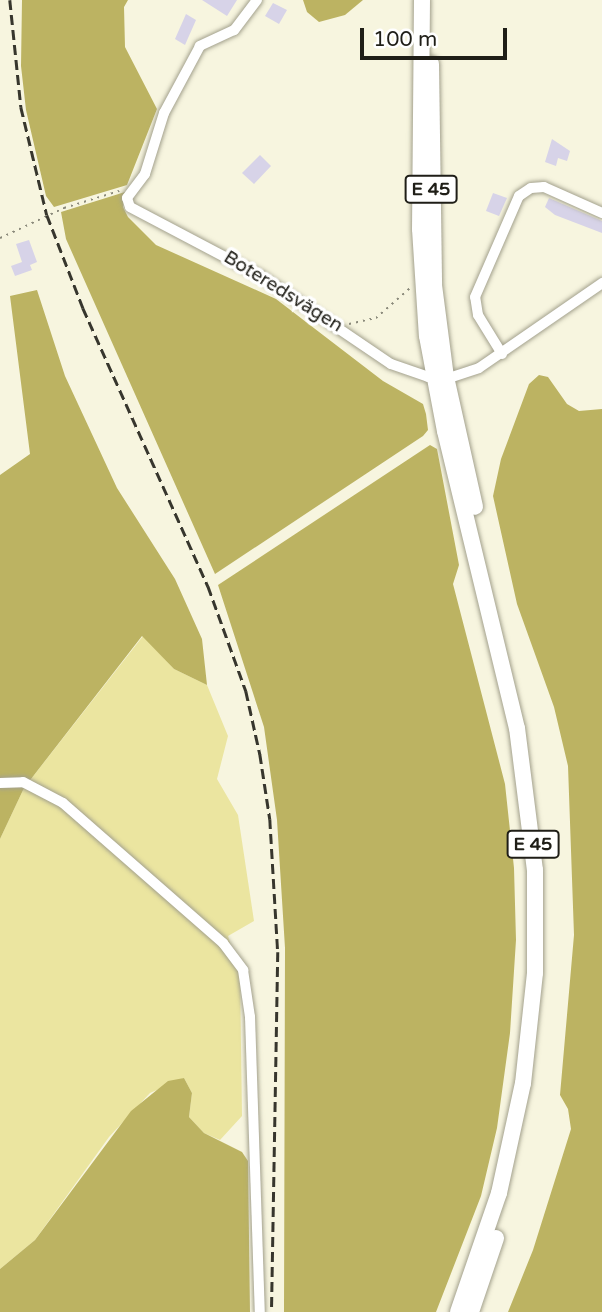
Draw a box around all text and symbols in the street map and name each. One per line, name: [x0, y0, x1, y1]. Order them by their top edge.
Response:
scale bar: [364, 14, 511, 58]
text: 100 m: [373, 27, 437, 52]
road number: E 45: [403, 174, 459, 204]
street label: Boteredsvägen: [219, 246, 347, 338]
road number: E 45: [505, 830, 561, 858]

